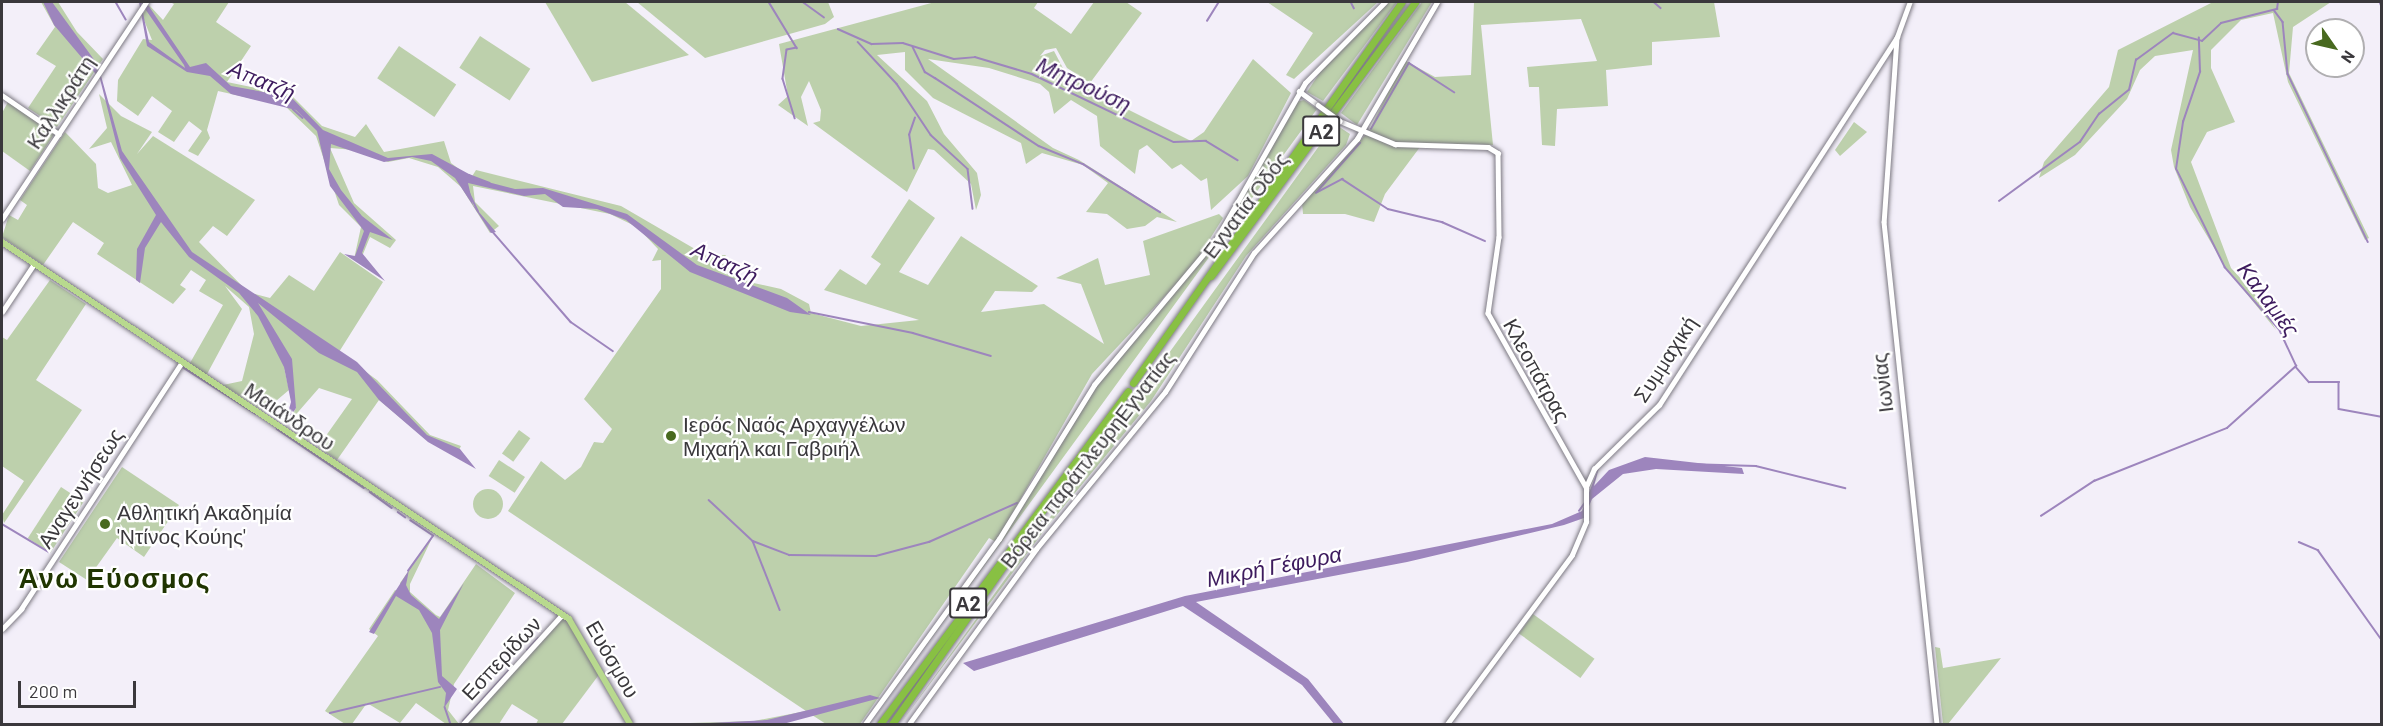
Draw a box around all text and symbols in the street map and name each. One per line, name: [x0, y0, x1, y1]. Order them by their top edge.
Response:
north arrow: [2305, 18, 2365, 78]
text: N: [2338, 47, 2360, 67]
street label: Καλλικράτη: [21, 51, 99, 153]
water label: Μητρούση: [1033, 51, 1135, 117]
water label: Απατζή: [225, 54, 299, 106]
road number: Α2: [1302, 114, 1340, 148]
street label: Εγνατία Οδός: [1197, 147, 1293, 263]
water label: Απατζή: [688, 235, 762, 289]
water label: Καλαμιές: [2232, 257, 2306, 341]
street label: Συμμαχική: [1628, 311, 1702, 407]
street label: Κλεοπάτρας: [1498, 314, 1576, 426]
street label: Βόρεια παράπλευρηΕγνατίας: [994, 345, 1180, 573]
street label: Ιωνίας: [1866, 352, 1898, 414]
street label: Μαιάνδρου: [240, 377, 340, 455]
place label: Ιερός Ναός Αρχαγγέλων Μιχαήλ και Γαβριήλ: [683, 411, 905, 461]
street label: Αναγεννήσεως: [32, 423, 128, 553]
marker: Ιερός Ναός Αρχαγγέλων Μιχαήλ και Γαβριήλ: [664, 429, 678, 443]
place label: Αθλητική Ακαδημία 'Ντίνος Κούης': [117, 499, 292, 549]
marker: Αθλητική Ακαδημία 'Ντίνος Κούης': [98, 517, 112, 531]
water label: Μικρή Γέφυρα: [1204, 540, 1344, 592]
district label: Άνω Εύοσμος: [19, 562, 211, 594]
road number: Α2: [948, 586, 988, 620]
street label: Εσπερίδων: [456, 611, 546, 705]
street label: Ευόσμου: [581, 616, 645, 702]
scale bar: [21, 669, 140, 707]
text: 200 m: [29, 680, 77, 702]

